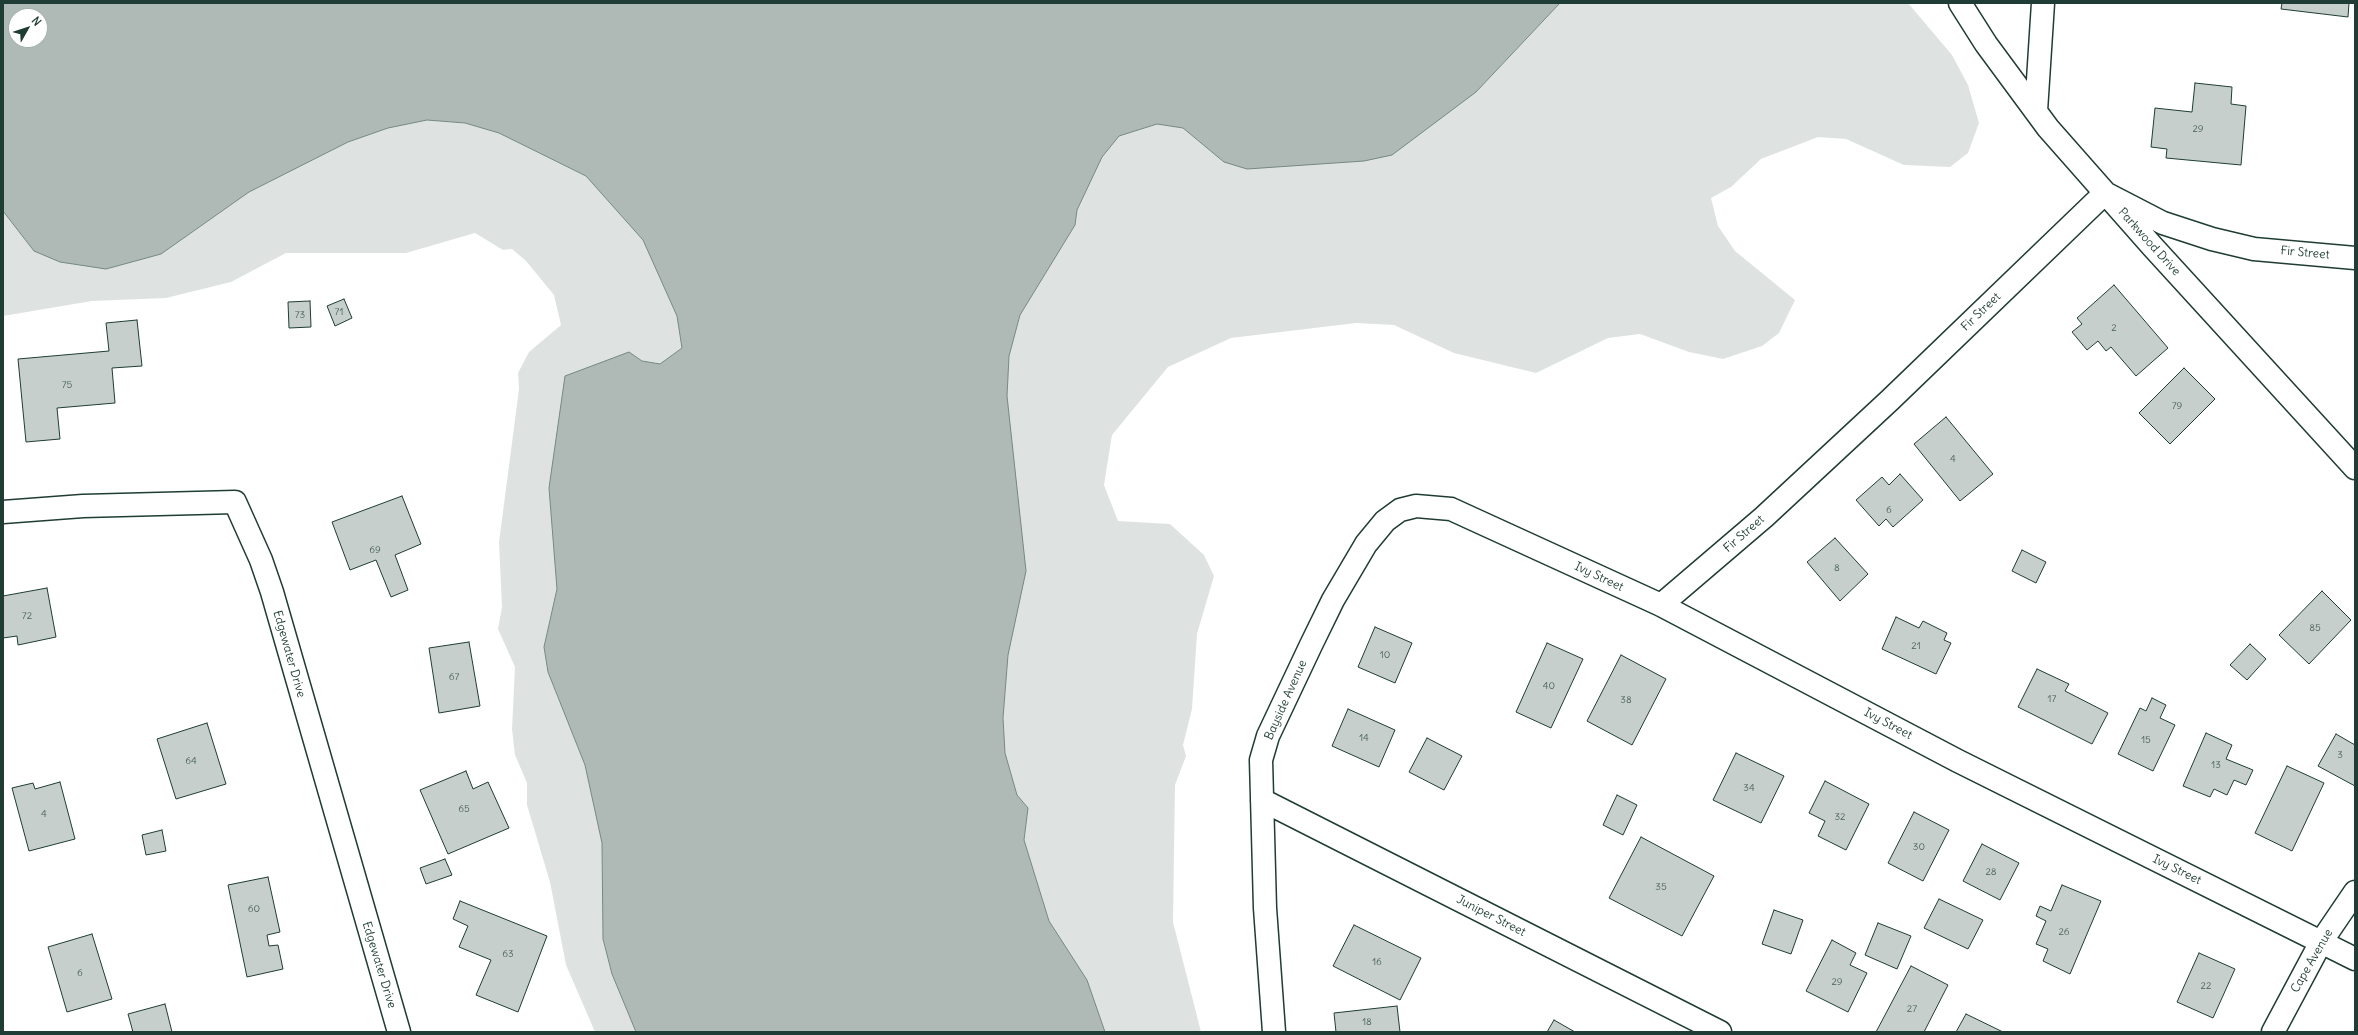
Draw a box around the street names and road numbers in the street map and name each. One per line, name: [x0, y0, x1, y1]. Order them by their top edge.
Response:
street label: Parkwood Drive: [2115, 205, 2183, 279]
street label: Fir Street: [2280, 244, 2330, 262]
street label: Fir Street: [1958, 290, 2004, 334]
street label: Fir Street: [1721, 512, 1767, 556]
street label: Ivy Street: [1572, 559, 1626, 595]
street label: Edgewater Drive: [270, 609, 308, 699]
street label: Bayside Avenue: [1262, 658, 1310, 742]
street label: Ivy Street: [1862, 705, 1914, 743]
street label: Ivy Street: [2150, 852, 2204, 888]
street label: Juniper Street: [1454, 892, 1528, 940]
street label: Edgewater Drive: [359, 920, 399, 1010]
street label: Cape Avenue: [2288, 927, 2336, 995]

